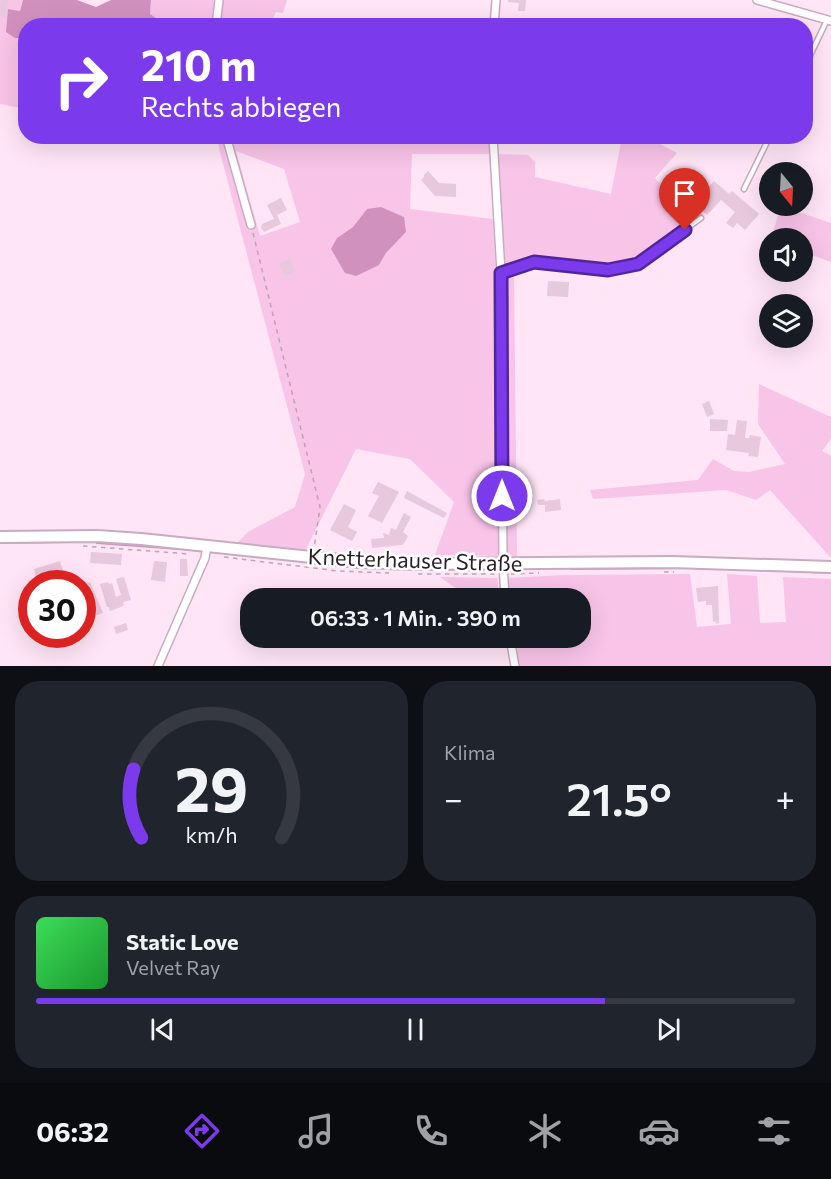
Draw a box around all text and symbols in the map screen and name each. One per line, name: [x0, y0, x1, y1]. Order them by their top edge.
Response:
text: 210 m: [141, 38, 256, 90]
icon: right: [42, 42, 120, 120]
text: Rechts abbiegen: [141, 90, 341, 123]
north arrow: [759, 162, 813, 216]
map controls: [759, 162, 813, 348]
pin: [659, 168, 710, 230]
icon: arrive: [668, 177, 701, 210]
button: sound: [759, 228, 813, 282]
button: layers: [759, 294, 813, 348]
position arrow: [470, 464, 534, 528]
street label: Knetterhauser Straße: [307, 542, 523, 577]
speed limit sign: 30: [18, 570, 96, 648]
text: 06:33 · 1 Min. · 390 m: [310, 604, 521, 631]
text: Klima: [444, 740, 496, 764]
text: 29: [175, 749, 248, 825]
text: 21.5°: [567, 770, 672, 825]
text: −: [444, 777, 463, 818]
text: +: [776, 777, 795, 818]
text: km/h: [185, 821, 238, 847]
text: Static Love: [126, 928, 239, 955]
text: Velvet Ray: [126, 955, 220, 979]
icon: previous: [146, 1013, 179, 1046]
icon: pause: [399, 1013, 432, 1046]
icon: next: [652, 1013, 685, 1046]
icon: directions: [181, 1110, 223, 1152]
icon: music: [295, 1110, 337, 1152]
icon: phone: [410, 1110, 452, 1152]
icon: climate: [524, 1110, 566, 1152]
icon: car: [638, 1110, 680, 1152]
icon: filters: [753, 1110, 795, 1152]
text: 06:32: [36, 1115, 109, 1148]

